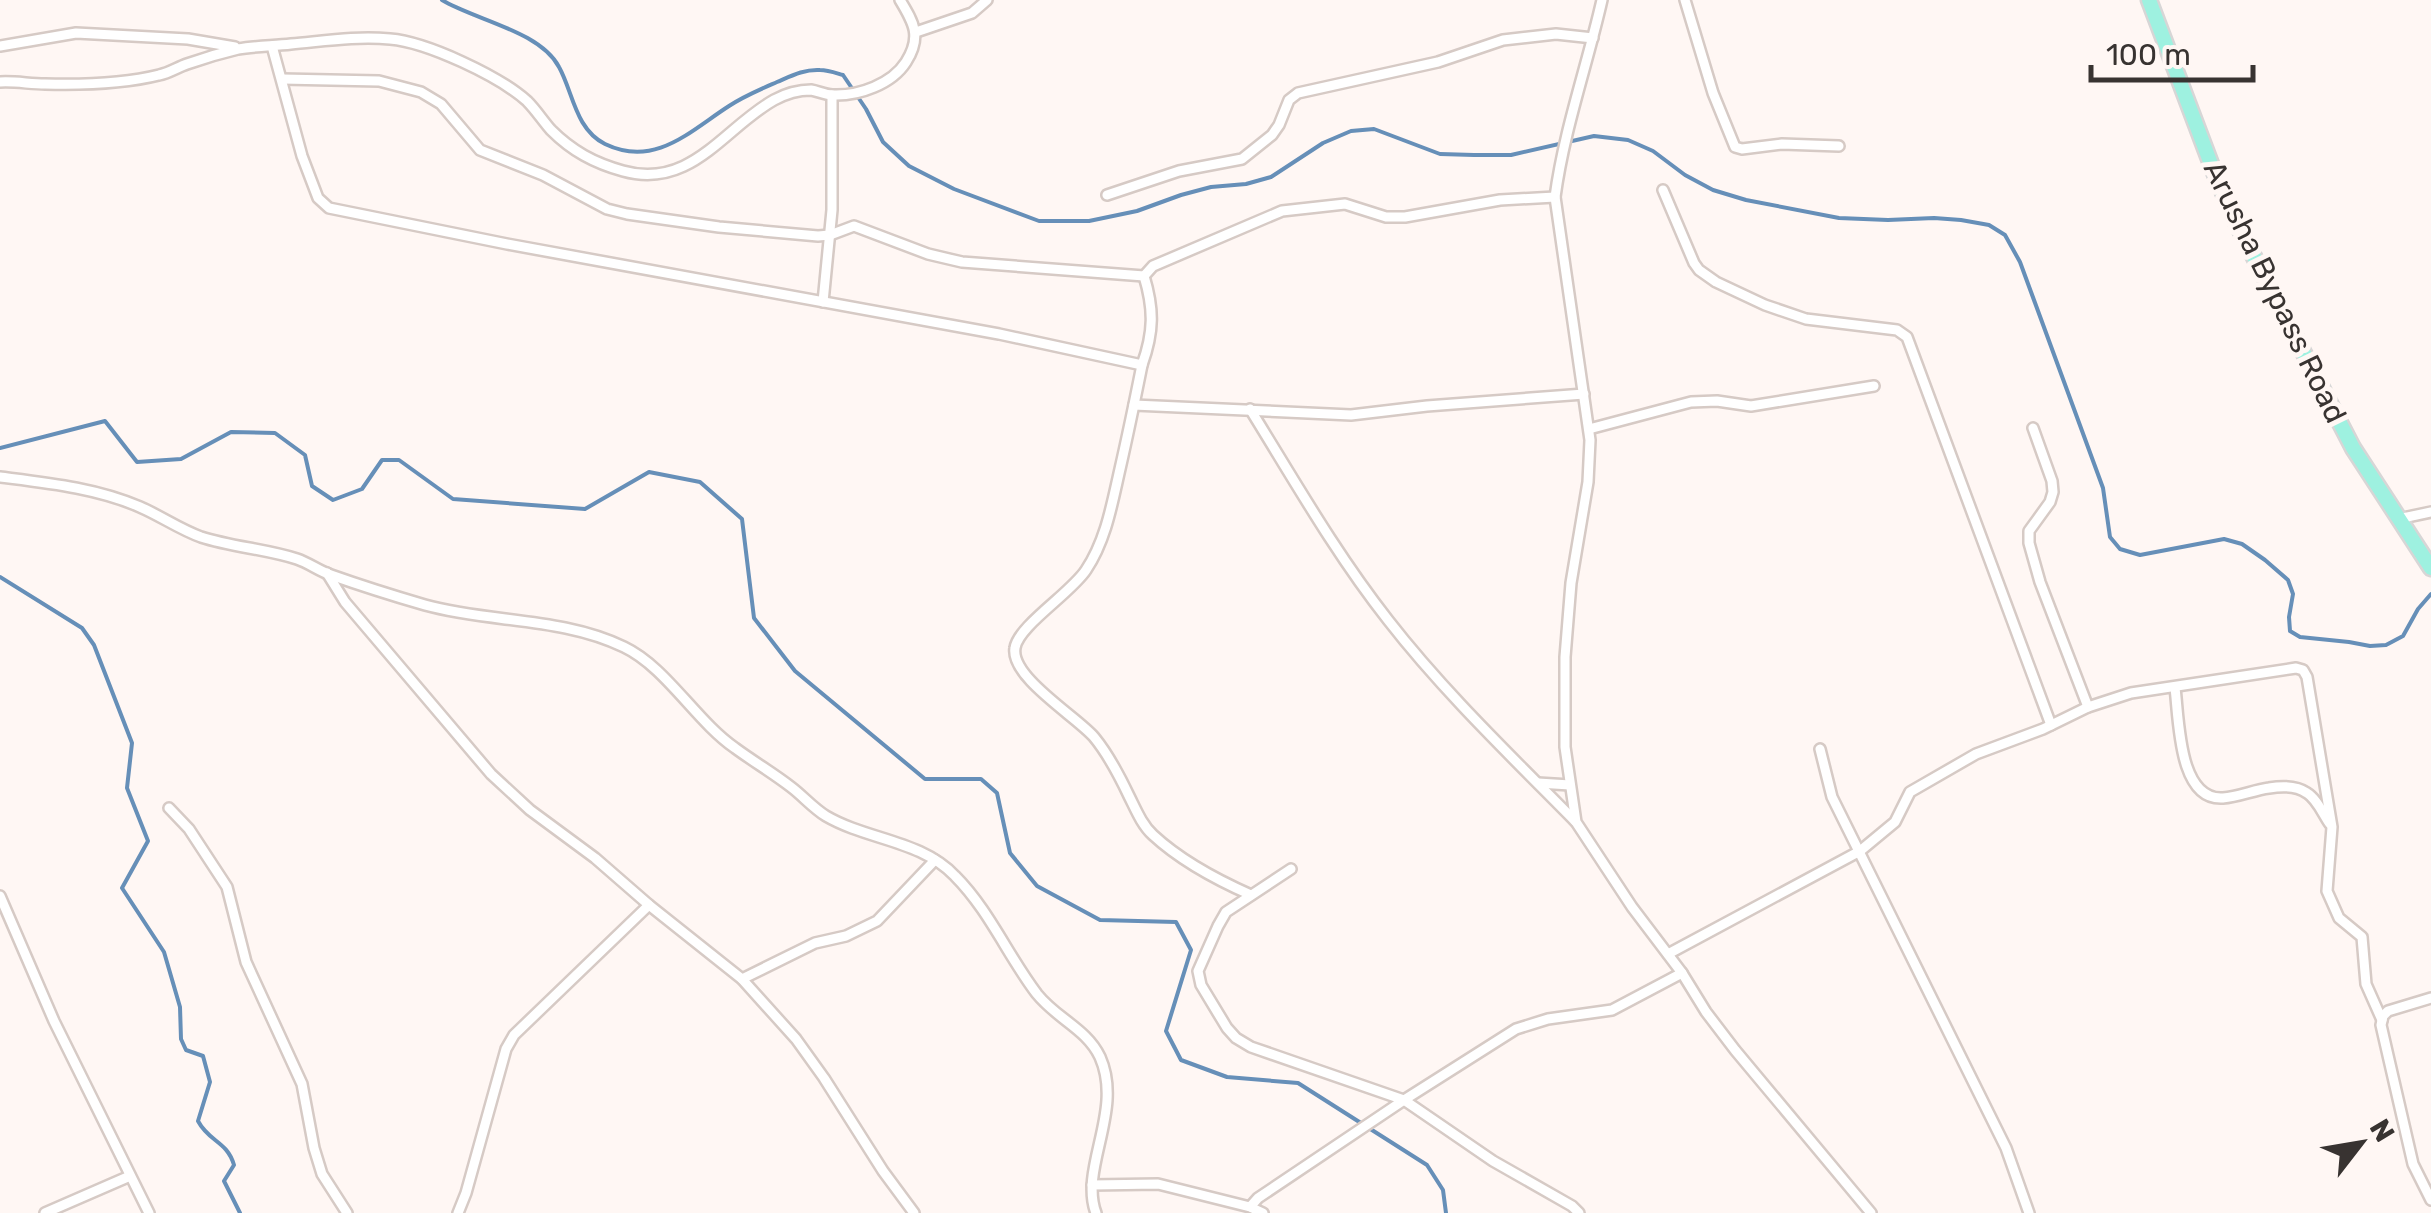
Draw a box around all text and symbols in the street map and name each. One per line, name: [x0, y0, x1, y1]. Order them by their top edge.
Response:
scale bar: [2091, 20, 2254, 82]
text: 100 m: [2106, 37, 2191, 73]
street label: Arusha Bypass Road: [2196, 155, 2354, 429]
north arrow: [2311, 1093, 2411, 1193]
text: N: [2363, 1113, 2401, 1148]

